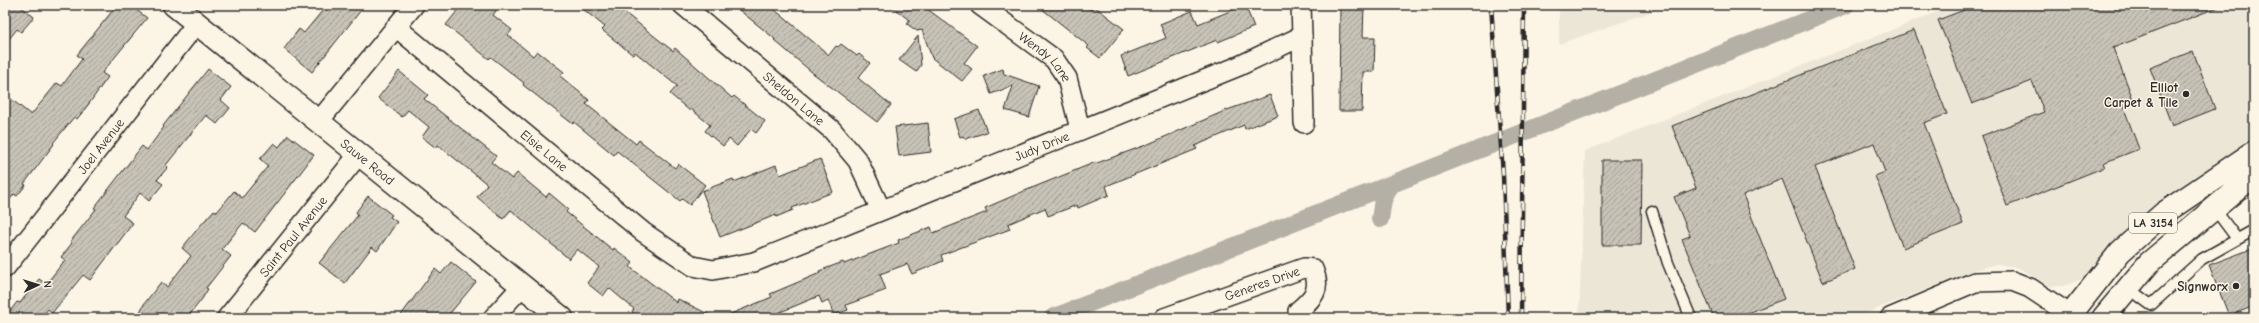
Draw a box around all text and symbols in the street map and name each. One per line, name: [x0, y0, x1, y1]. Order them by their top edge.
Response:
street label: Wendy Lane: [1016, 28, 1075, 84]
street label: Sheldon Lane: [760, 68, 828, 129]
place label: Elliot Carpet & Tile: [2104, 80, 2179, 110]
marker: Elliot Carpet & Tile: [2181, 89, 2191, 99]
street label: Joel Avenue: [74, 115, 127, 177]
street label: Elsie Lane: [518, 126, 571, 174]
street label: Judy Drive: [1012, 128, 1072, 163]
street label: Sauve Road: [338, 135, 398, 187]
street label: Saint Paul Avenue: [256, 193, 330, 279]
road number: LA 3154: [2129, 213, 2177, 233]
street label: Generes Drive: [1222, 263, 1302, 303]
north arrow: [18, 265, 58, 305]
place label: Signworx: [2177, 279, 2229, 294]
text: N: [41, 280, 54, 288]
marker: Signworx: [2231, 281, 2241, 291]

